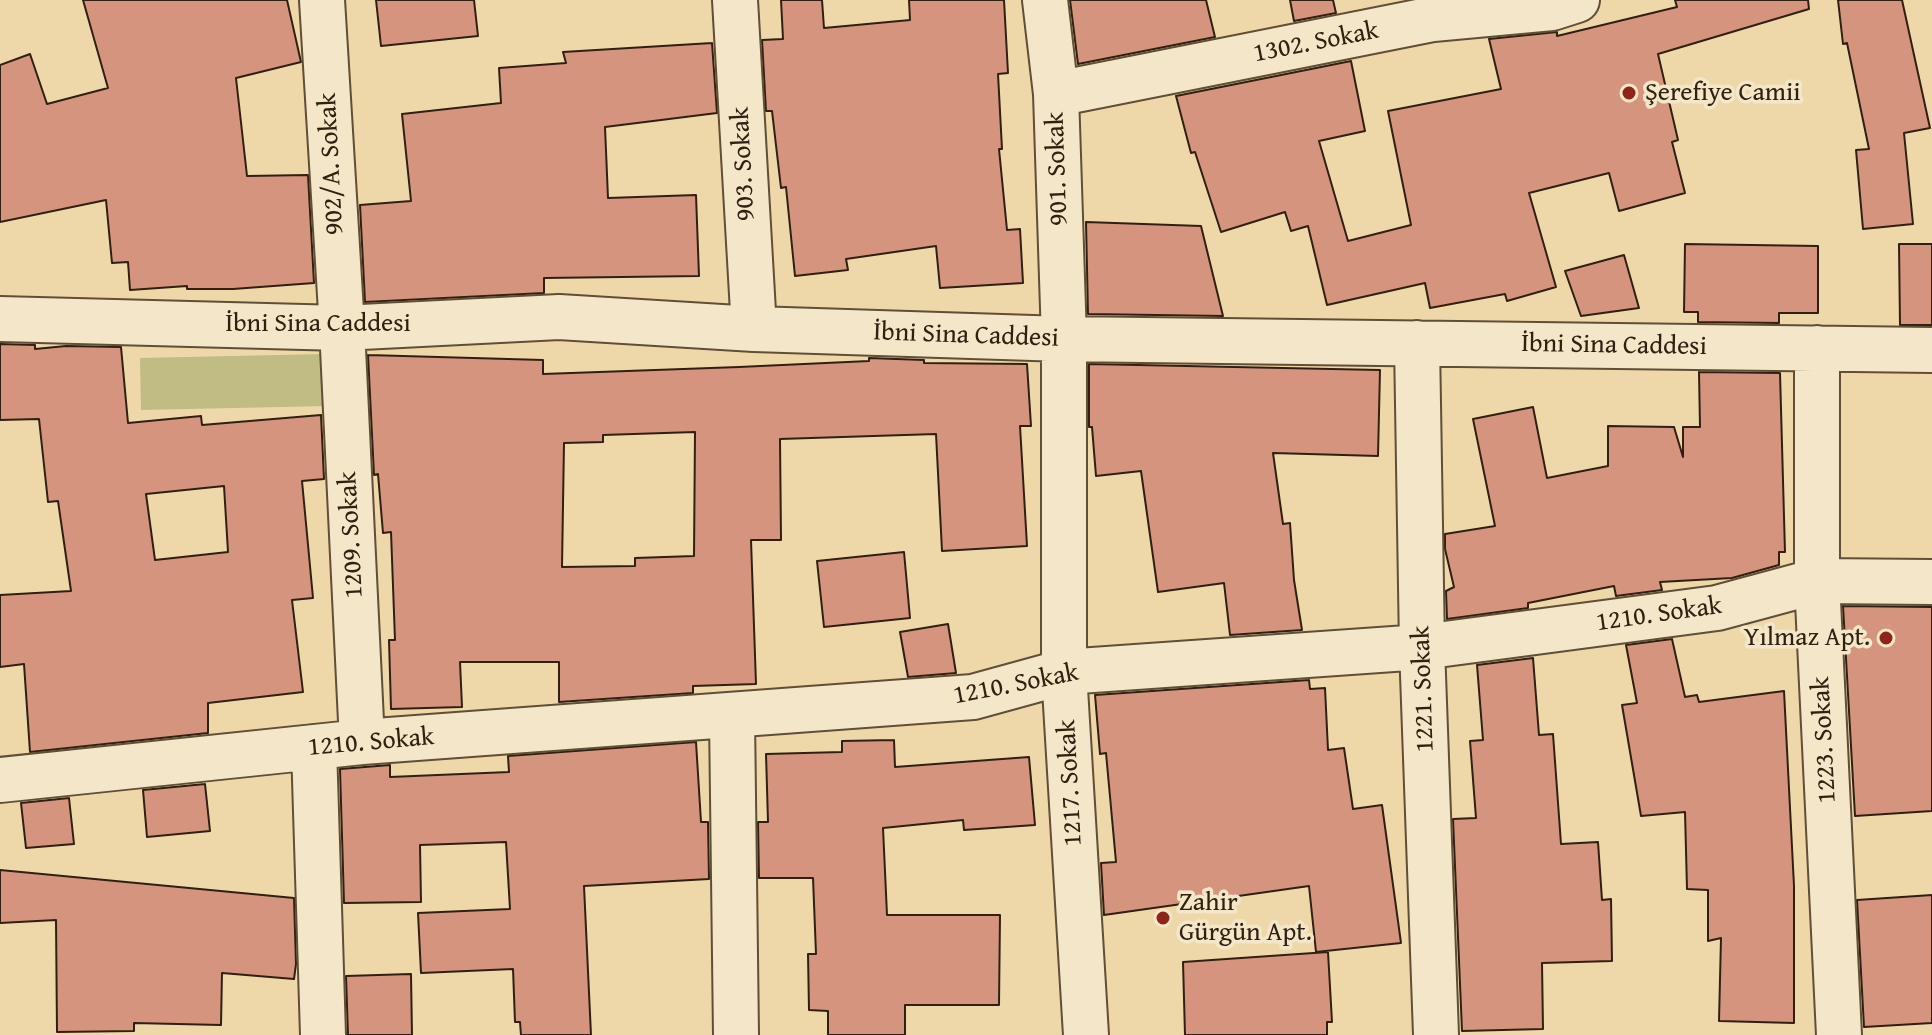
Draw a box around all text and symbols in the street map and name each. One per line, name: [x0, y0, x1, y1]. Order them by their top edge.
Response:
street label: 1302. Sokak: [1251, 16, 1381, 70]
place label: Şerefiye Camii: [1645, 77, 1801, 109]
marker: Şerefiye Camii: [1620, 84, 1638, 102]
street label: 902/A. Sokak: [313, 92, 351, 236]
street label: 903. Sokak: [725, 106, 763, 222]
street label: 901. Sokak: [1040, 111, 1076, 227]
street label: İbni Sina Caddesi: [225, 308, 411, 340]
street label: İbni Sina Caddesi: [873, 317, 1059, 355]
street label: İbni Sina Caddesi: [1521, 329, 1707, 363]
street label: 1209. Sokak: [333, 471, 371, 599]
street label: 1210. Sokak: [1594, 591, 1724, 639]
place label: Yılmaz Apt.: [1744, 622, 1870, 654]
street label: 1221. Sokak: [1406, 625, 1442, 753]
marker: Yılmaz Apt.: [1877, 629, 1895, 647]
street label: 1210. Sokak: [951, 658, 1081, 712]
street label: 1223. Sokak: [1806, 676, 1844, 804]
street label: 1217. Sokak: [1052, 719, 1090, 847]
street label: 1210. Sokak: [307, 722, 435, 764]
place label: Zahir Gürgün Apt.: [1179, 887, 1312, 948]
marker: Zahir Gürgün Apt.: [1154, 909, 1172, 927]

